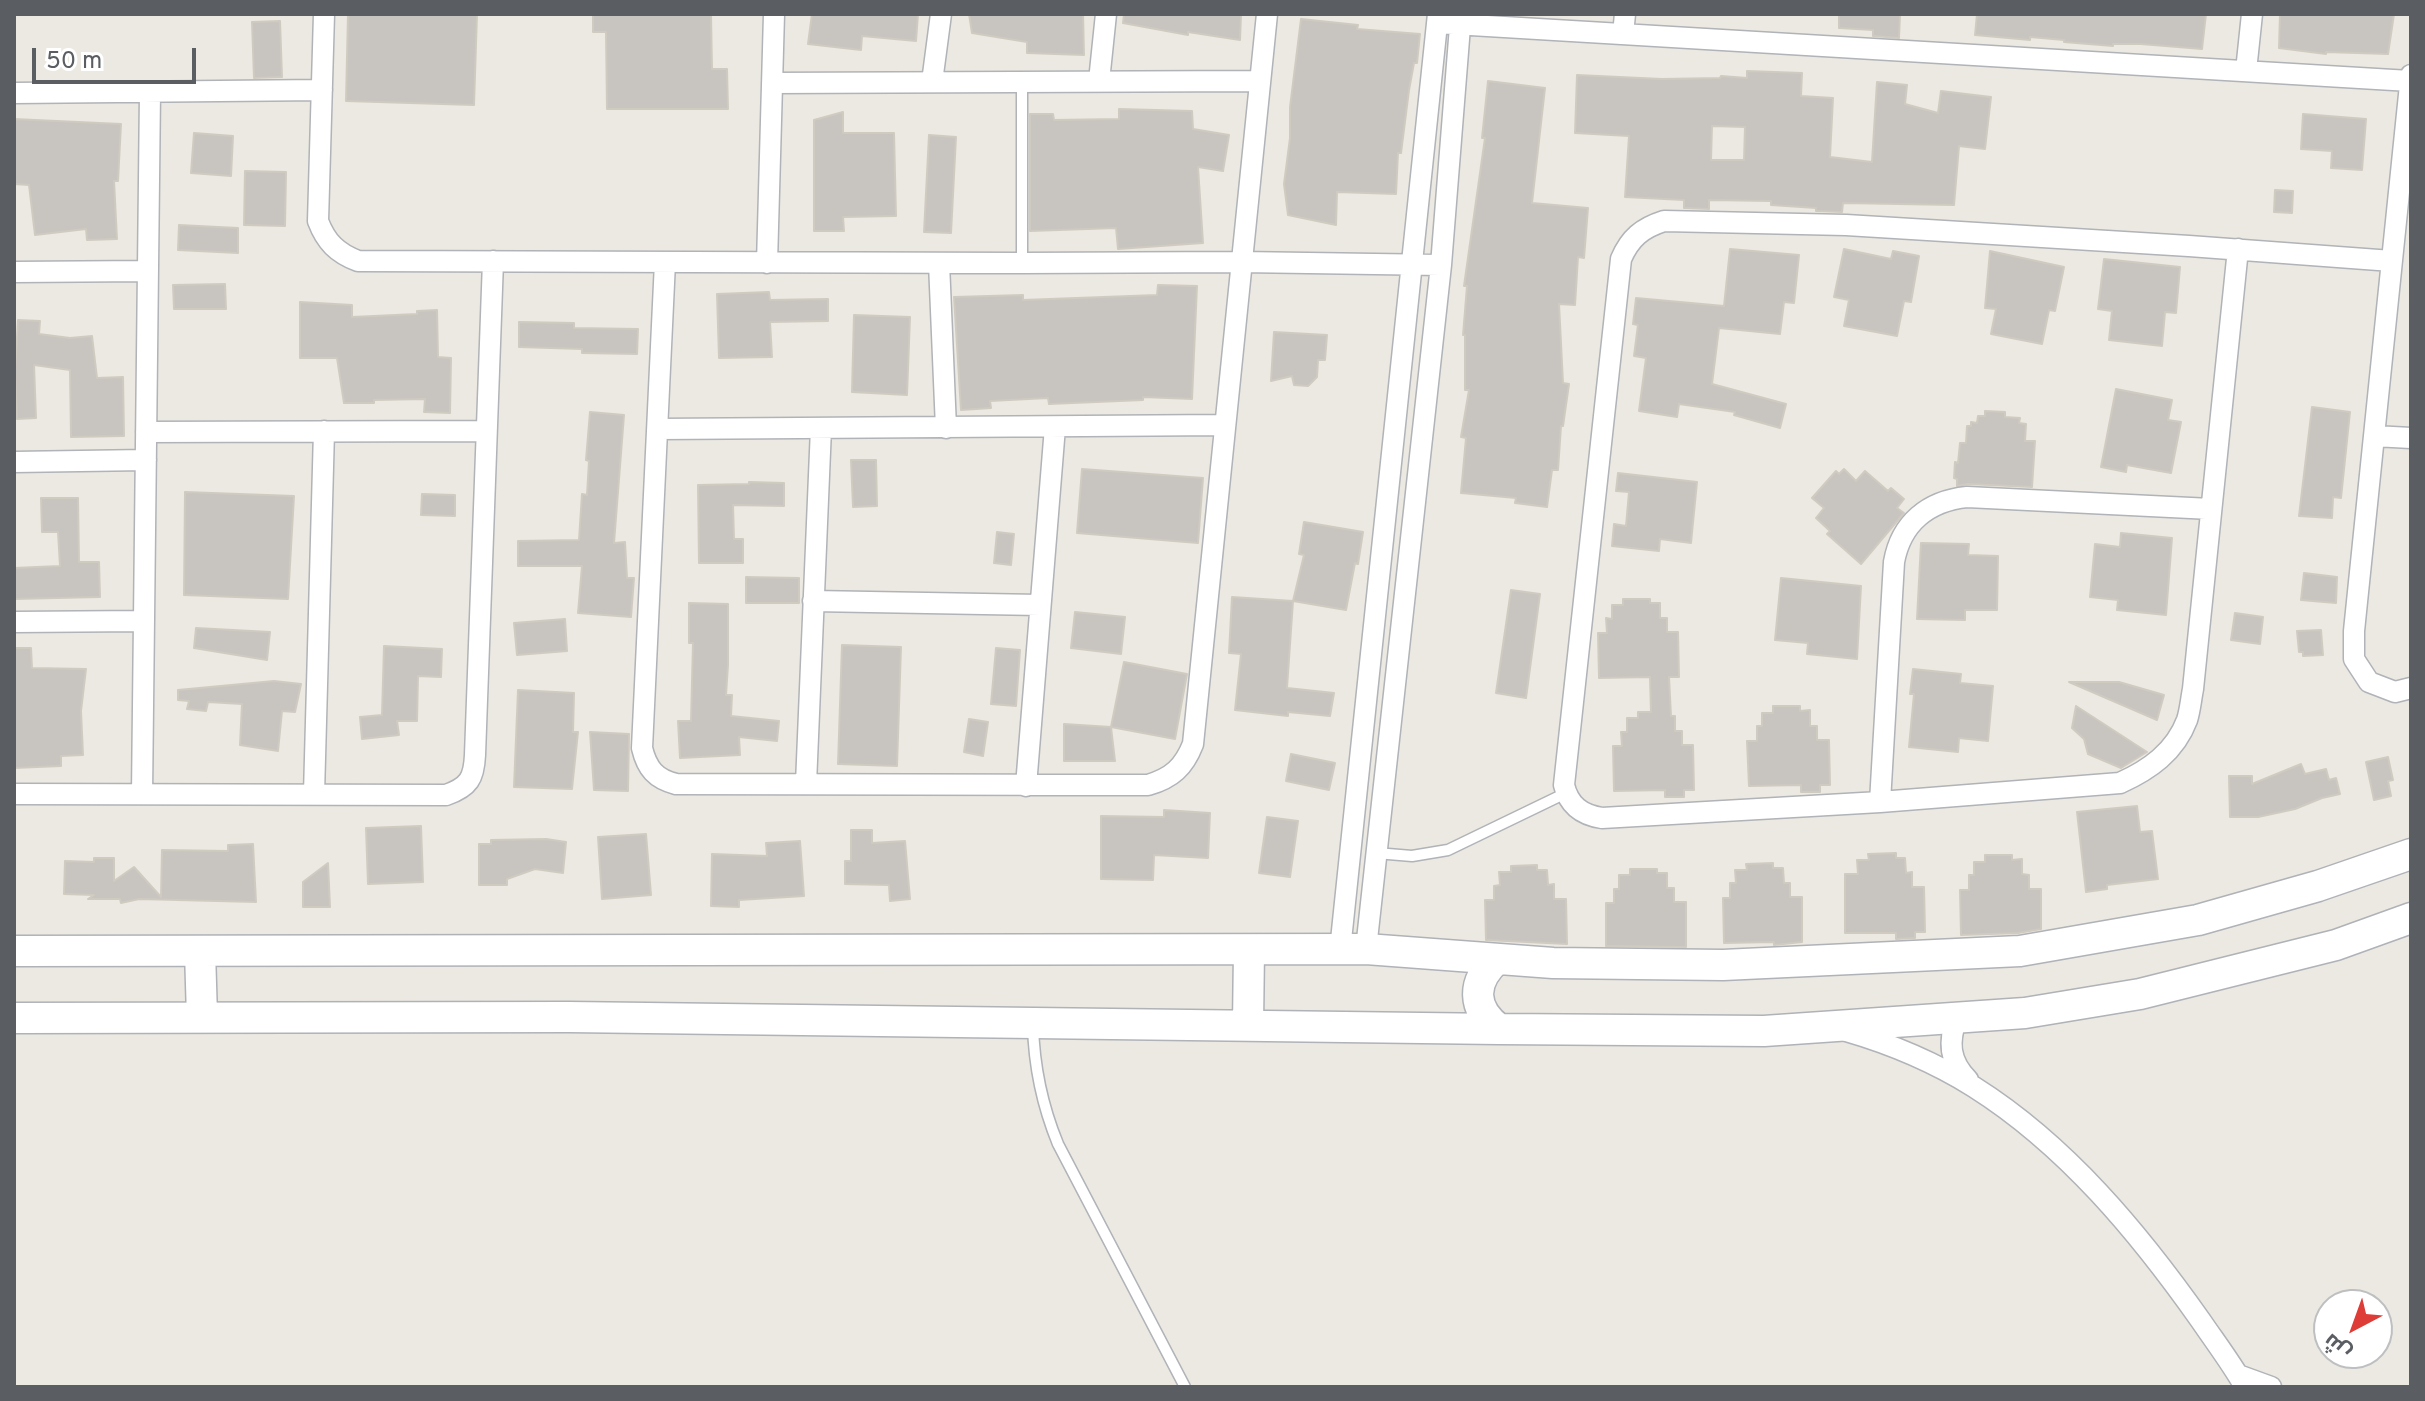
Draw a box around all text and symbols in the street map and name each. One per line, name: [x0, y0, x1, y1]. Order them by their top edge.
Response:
scale bar: [36, 32, 200, 82]
text: 50 m: [46, 47, 102, 77]
north arrow: [2313, 1289, 2393, 1369]
text: ش: [2319, 1327, 2358, 1365]

